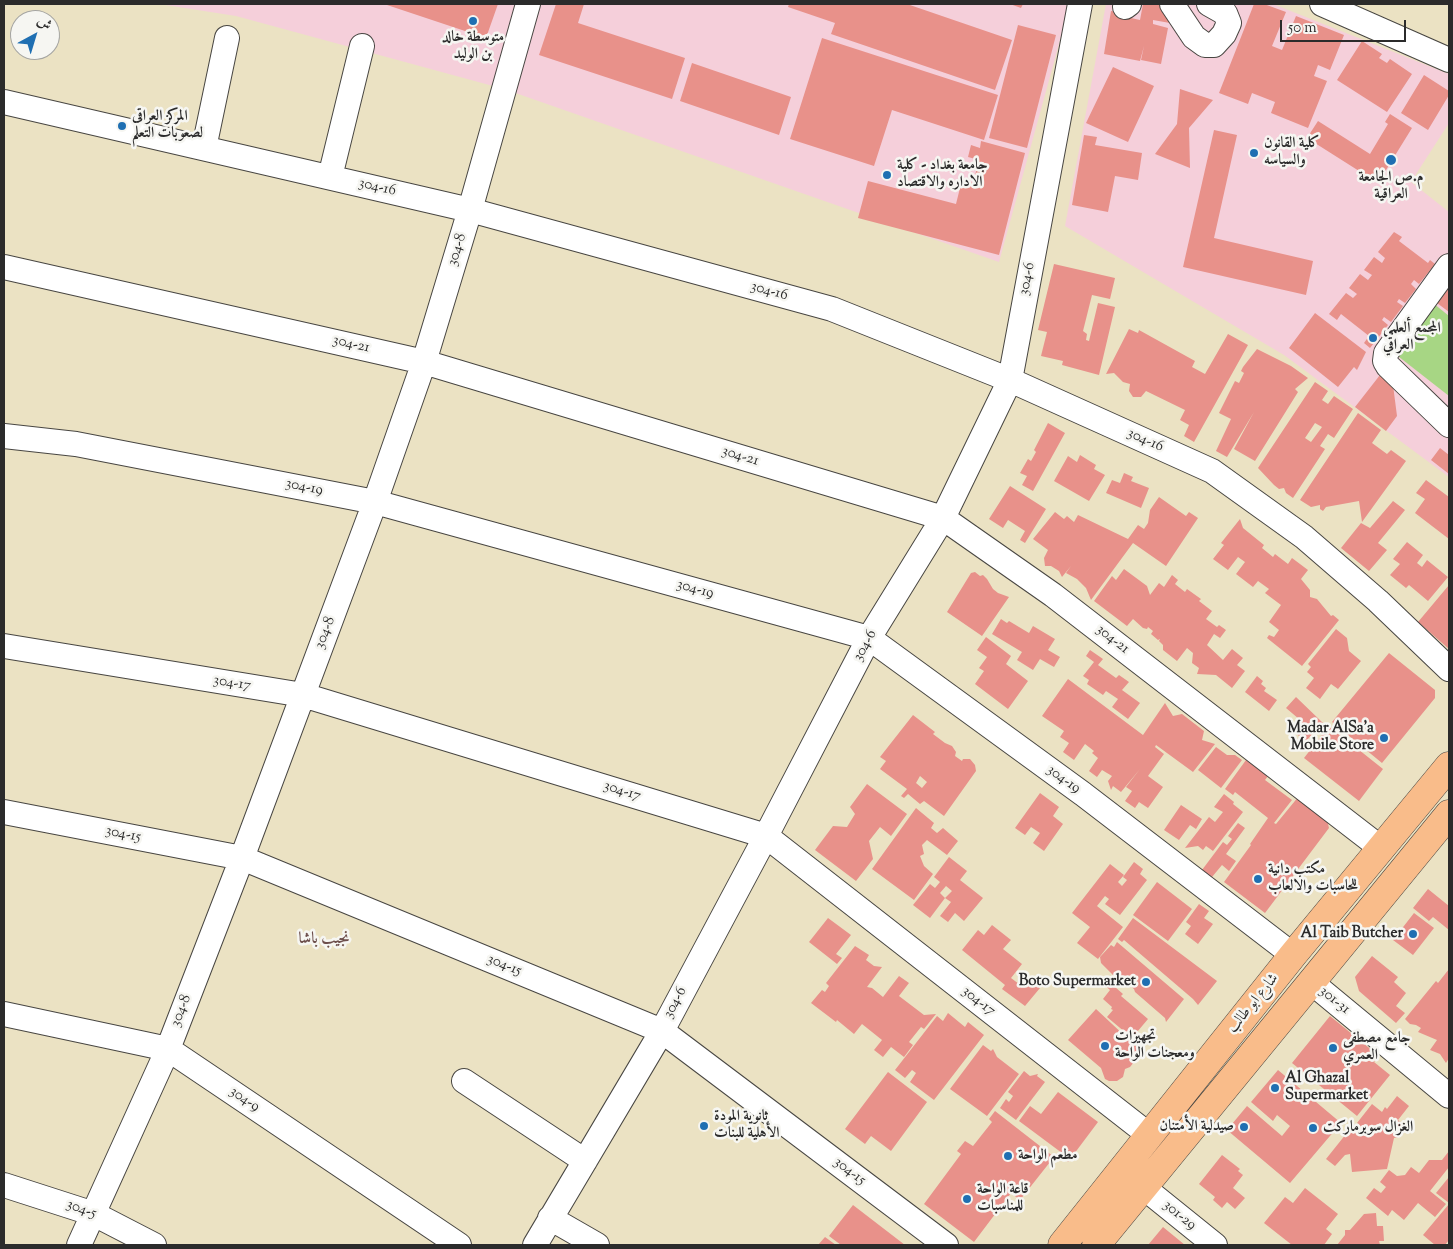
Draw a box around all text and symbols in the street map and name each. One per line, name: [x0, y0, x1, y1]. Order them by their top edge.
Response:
north arrow: [10, 10, 60, 60]
scale bar: [1283, 10, 1409, 42]
text: ش: [32, 12, 55, 36]
marker: متوسطة خالد بن الوليد: [467, 15, 479, 27]
text: 50 m: [1288, 18, 1317, 39]
place label: متوسطة خالد بن الوليد: [442, 29, 504, 64]
place label: المركز العراقي لصعوبات التعلم: [132, 108, 203, 143]
marker: المركز العراقي لصعوبات التعلم: [116, 120, 128, 132]
place label: كلية القانون والسياسه: [1264, 135, 1320, 170]
marker: كلية القانون والسياسه: [1248, 147, 1260, 159]
marker: م.ص الجامعة العراقية: [1384, 153, 1398, 167]
place label: جامعة بغداد - كلية الاداره والاقتصاد: [897, 157, 988, 192]
marker: جامعة بغداد - كلية الاداره والاقتصاد: [881, 169, 893, 181]
place label: م.ص الجامعة العراقية: [1358, 169, 1424, 204]
street label: 304-16: [356, 175, 398, 201]
street label: 304-8: [445, 232, 471, 268]
street label: 304-6: [1016, 261, 1040, 297]
street label: 304-16: [748, 278, 790, 306]
place label: المجمع ألعلمي العراقي: [1383, 320, 1441, 355]
street label: 304-21: [331, 332, 371, 358]
marker: المجمع ألعلمي العراقي: [1367, 332, 1379, 344]
street label: 304-16: [1124, 425, 1166, 457]
street label: 304-21: [719, 443, 761, 471]
street label: 304-19: [284, 476, 324, 500]
street label: 304-19: [674, 576, 716, 604]
street label: 304-8: [312, 614, 340, 652]
street label: 304-21: [1092, 621, 1132, 659]
street label: 304-6: [850, 627, 882, 665]
street label: 304-17: [212, 672, 252, 696]
place label: Madar AlSa'a Mobile Store: [1287, 720, 1374, 755]
marker: Madar AlSa'a Mobile Store: [1378, 732, 1390, 744]
street label: 304-19: [1042, 762, 1084, 798]
street label: 304-17: [601, 778, 643, 806]
street label: 304-15: [104, 823, 142, 847]
place label: مكتب دانية للحاسبات والالعاب: [1268, 861, 1358, 896]
marker: مكتب دانية للحاسبات والالعاب: [1252, 873, 1264, 885]
place label: Al Taib Butcher: [1301, 925, 1403, 943]
marker: Al Taib Butcher: [1407, 928, 1419, 940]
district label: نجيب باشا: [298, 930, 350, 950]
street label: 304-15: [484, 951, 524, 981]
street label: شارع ابو طالب: [1225, 971, 1283, 1037]
place label: Boto Supermarket: [1019, 973, 1136, 991]
marker: Boto Supermarket: [1140, 976, 1152, 988]
street label: 304-17: [957, 983, 999, 1021]
street label: 301-31: [1315, 983, 1353, 1019]
street label: 304-6: [660, 984, 692, 1022]
street label: 304-8: [168, 992, 196, 1030]
place label: تجهيزات ومعجنات الواحة: [1115, 1028, 1195, 1063]
place label: جامع مصطفى العمري: [1343, 1030, 1410, 1065]
marker: تجهيزات ومعجنات الواحة: [1099, 1040, 1111, 1052]
marker: جامع مصطفى العمري: [1327, 1042, 1339, 1054]
place label: Al Ghazal Supermarket: [1285, 1070, 1368, 1105]
marker: Al Ghazal Supermarket: [1269, 1082, 1281, 1094]
street label: 304-9: [225, 1083, 263, 1117]
place label: ثانوية المودة الأهلية للبنات: [714, 1108, 779, 1143]
place label: صيدلية الأمتنان: [1160, 1118, 1234, 1136]
place label: الغزال سوبرماركت: [1323, 1119, 1413, 1137]
marker: ثانوية المودة الأهلية للبنات: [698, 1120, 710, 1132]
marker: صيدلية الأمتنان: [1238, 1121, 1250, 1133]
marker: الغزال سوبرماركت: [1307, 1122, 1319, 1134]
place label: مطعم الواحة: [1018, 1147, 1078, 1165]
marker: مطعم الواحة: [1002, 1150, 1014, 1162]
street label: 304-15: [829, 1154, 869, 1190]
place label: قاعة الواحة للمناسبات: [977, 1181, 1029, 1216]
marker: قاعة الواحة للمناسبات: [961, 1193, 973, 1205]
street label: 304-5: [63, 1196, 99, 1224]
street label: 301-29: [1159, 1197, 1199, 1235]

